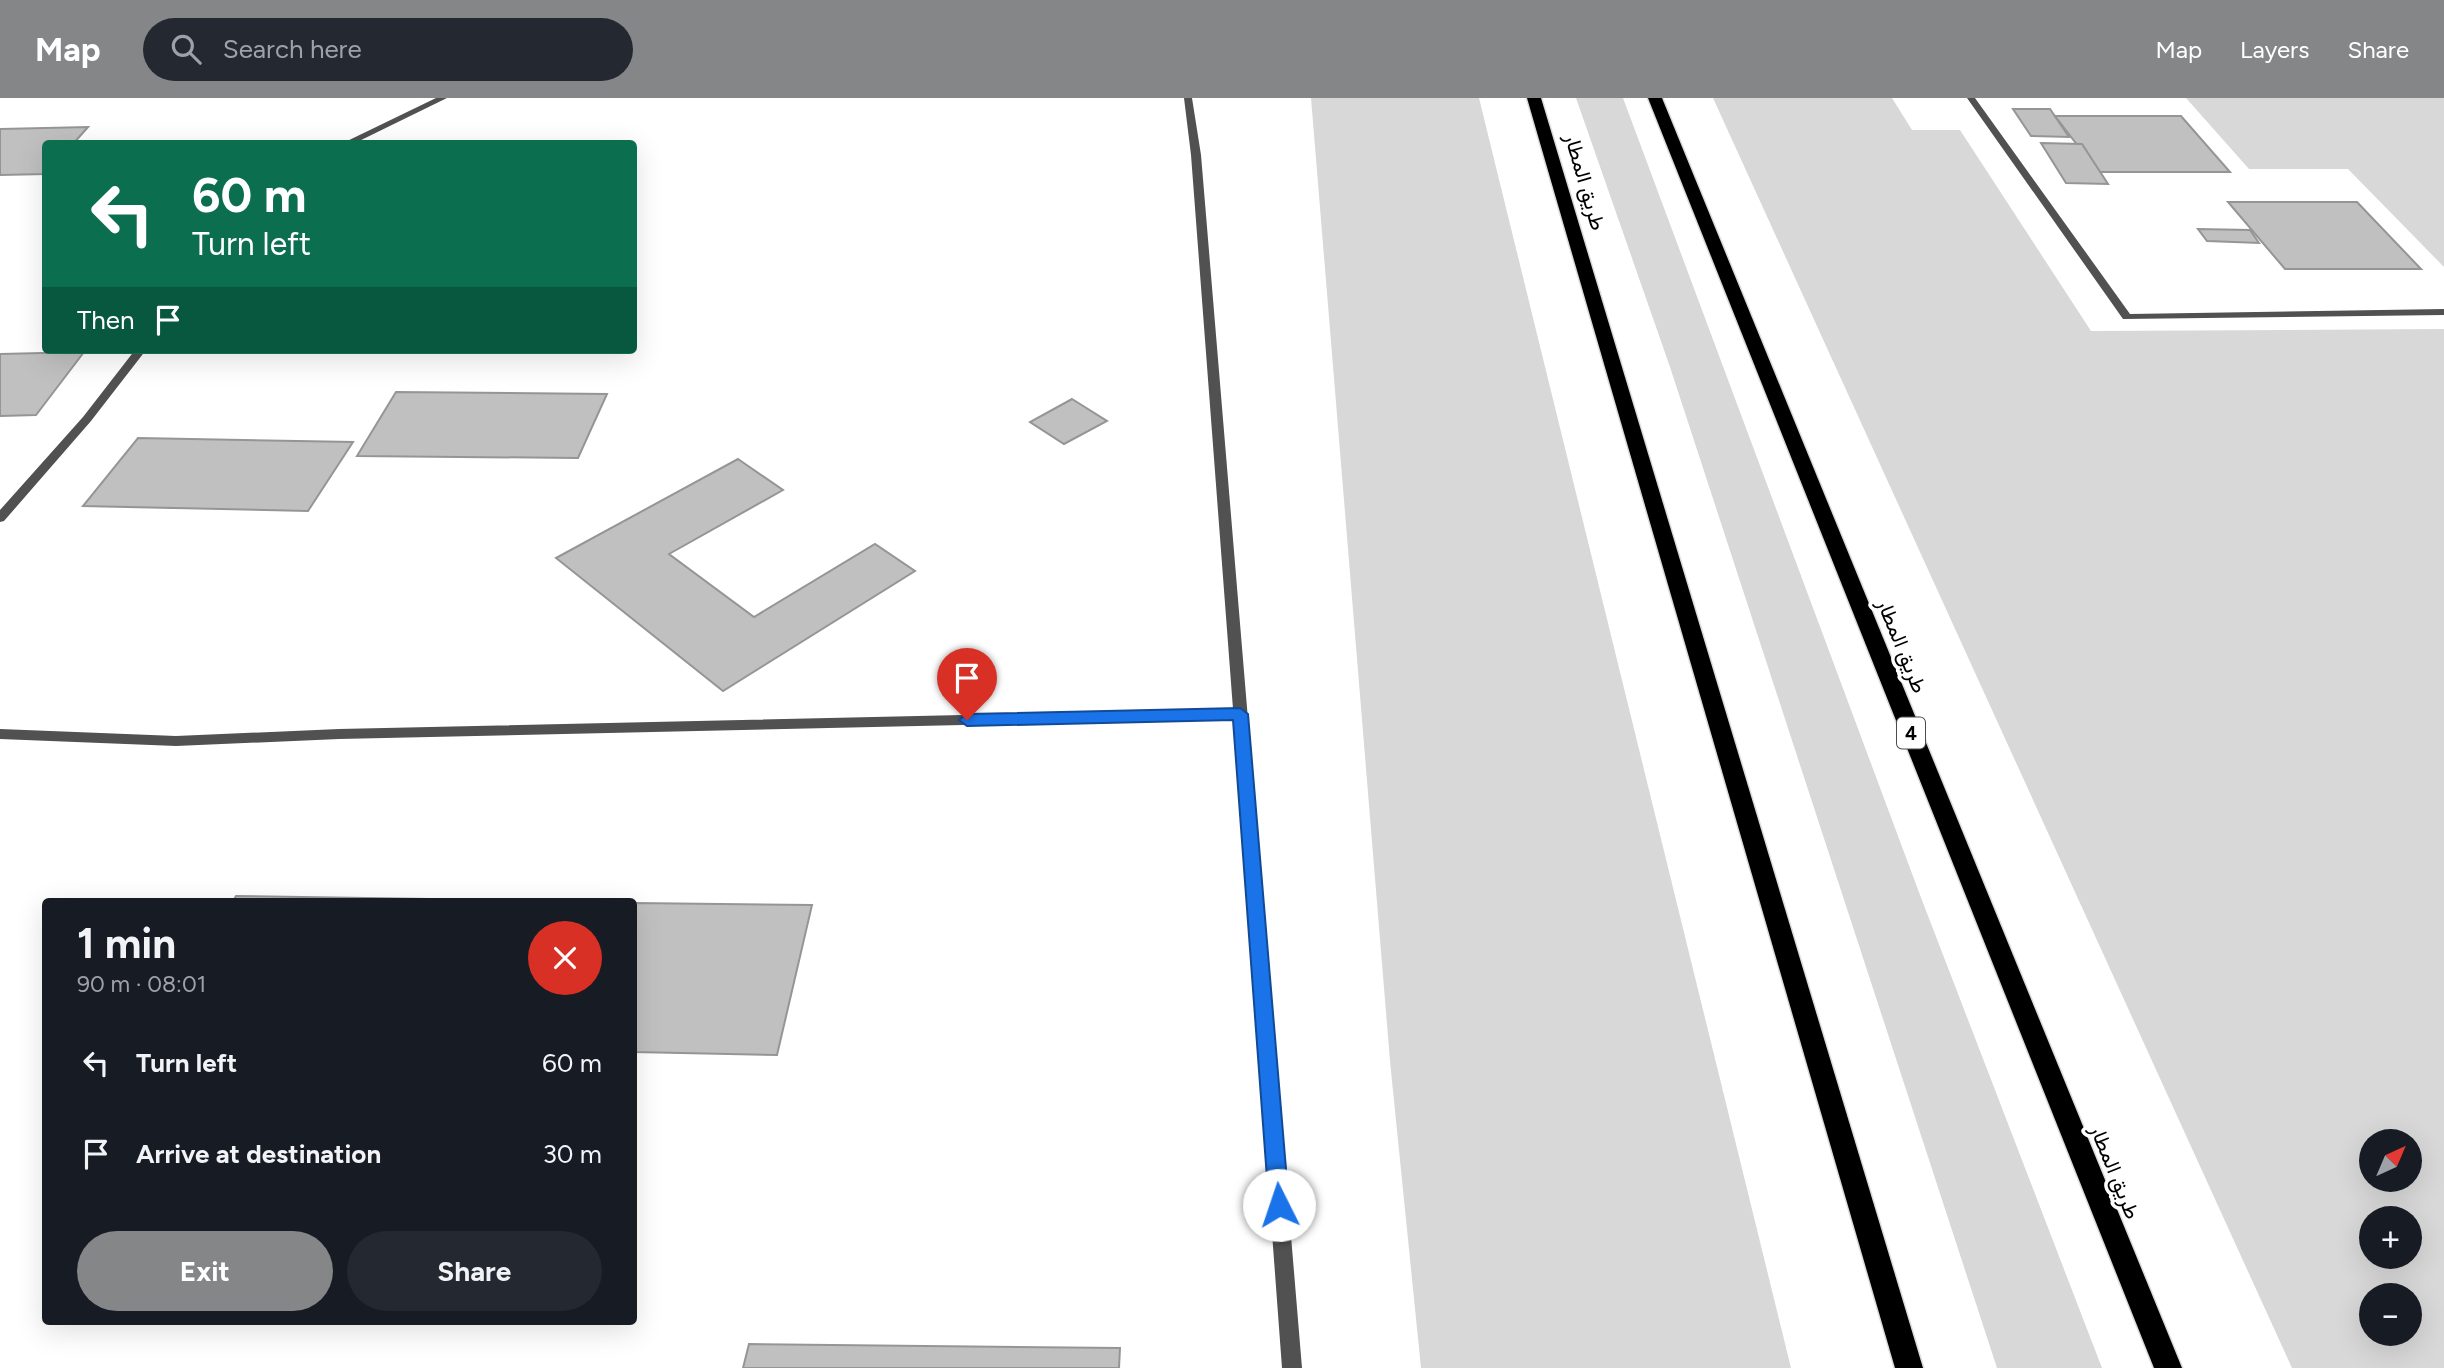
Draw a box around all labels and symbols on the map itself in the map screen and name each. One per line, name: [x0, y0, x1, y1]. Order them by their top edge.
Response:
street label: طريق المطار: [1559, 130, 1611, 233]
street label: طريق المطار: [1871, 594, 1933, 697]
pin: [937, 648, 997, 720]
road number: 4: [1897, 718, 1925, 748]
street label: طريق المطار: [2084, 1120, 2146, 1223]
north arrow: [2359, 1129, 2422, 1192]
position arrow: [1242, 1168, 1316, 1242]

